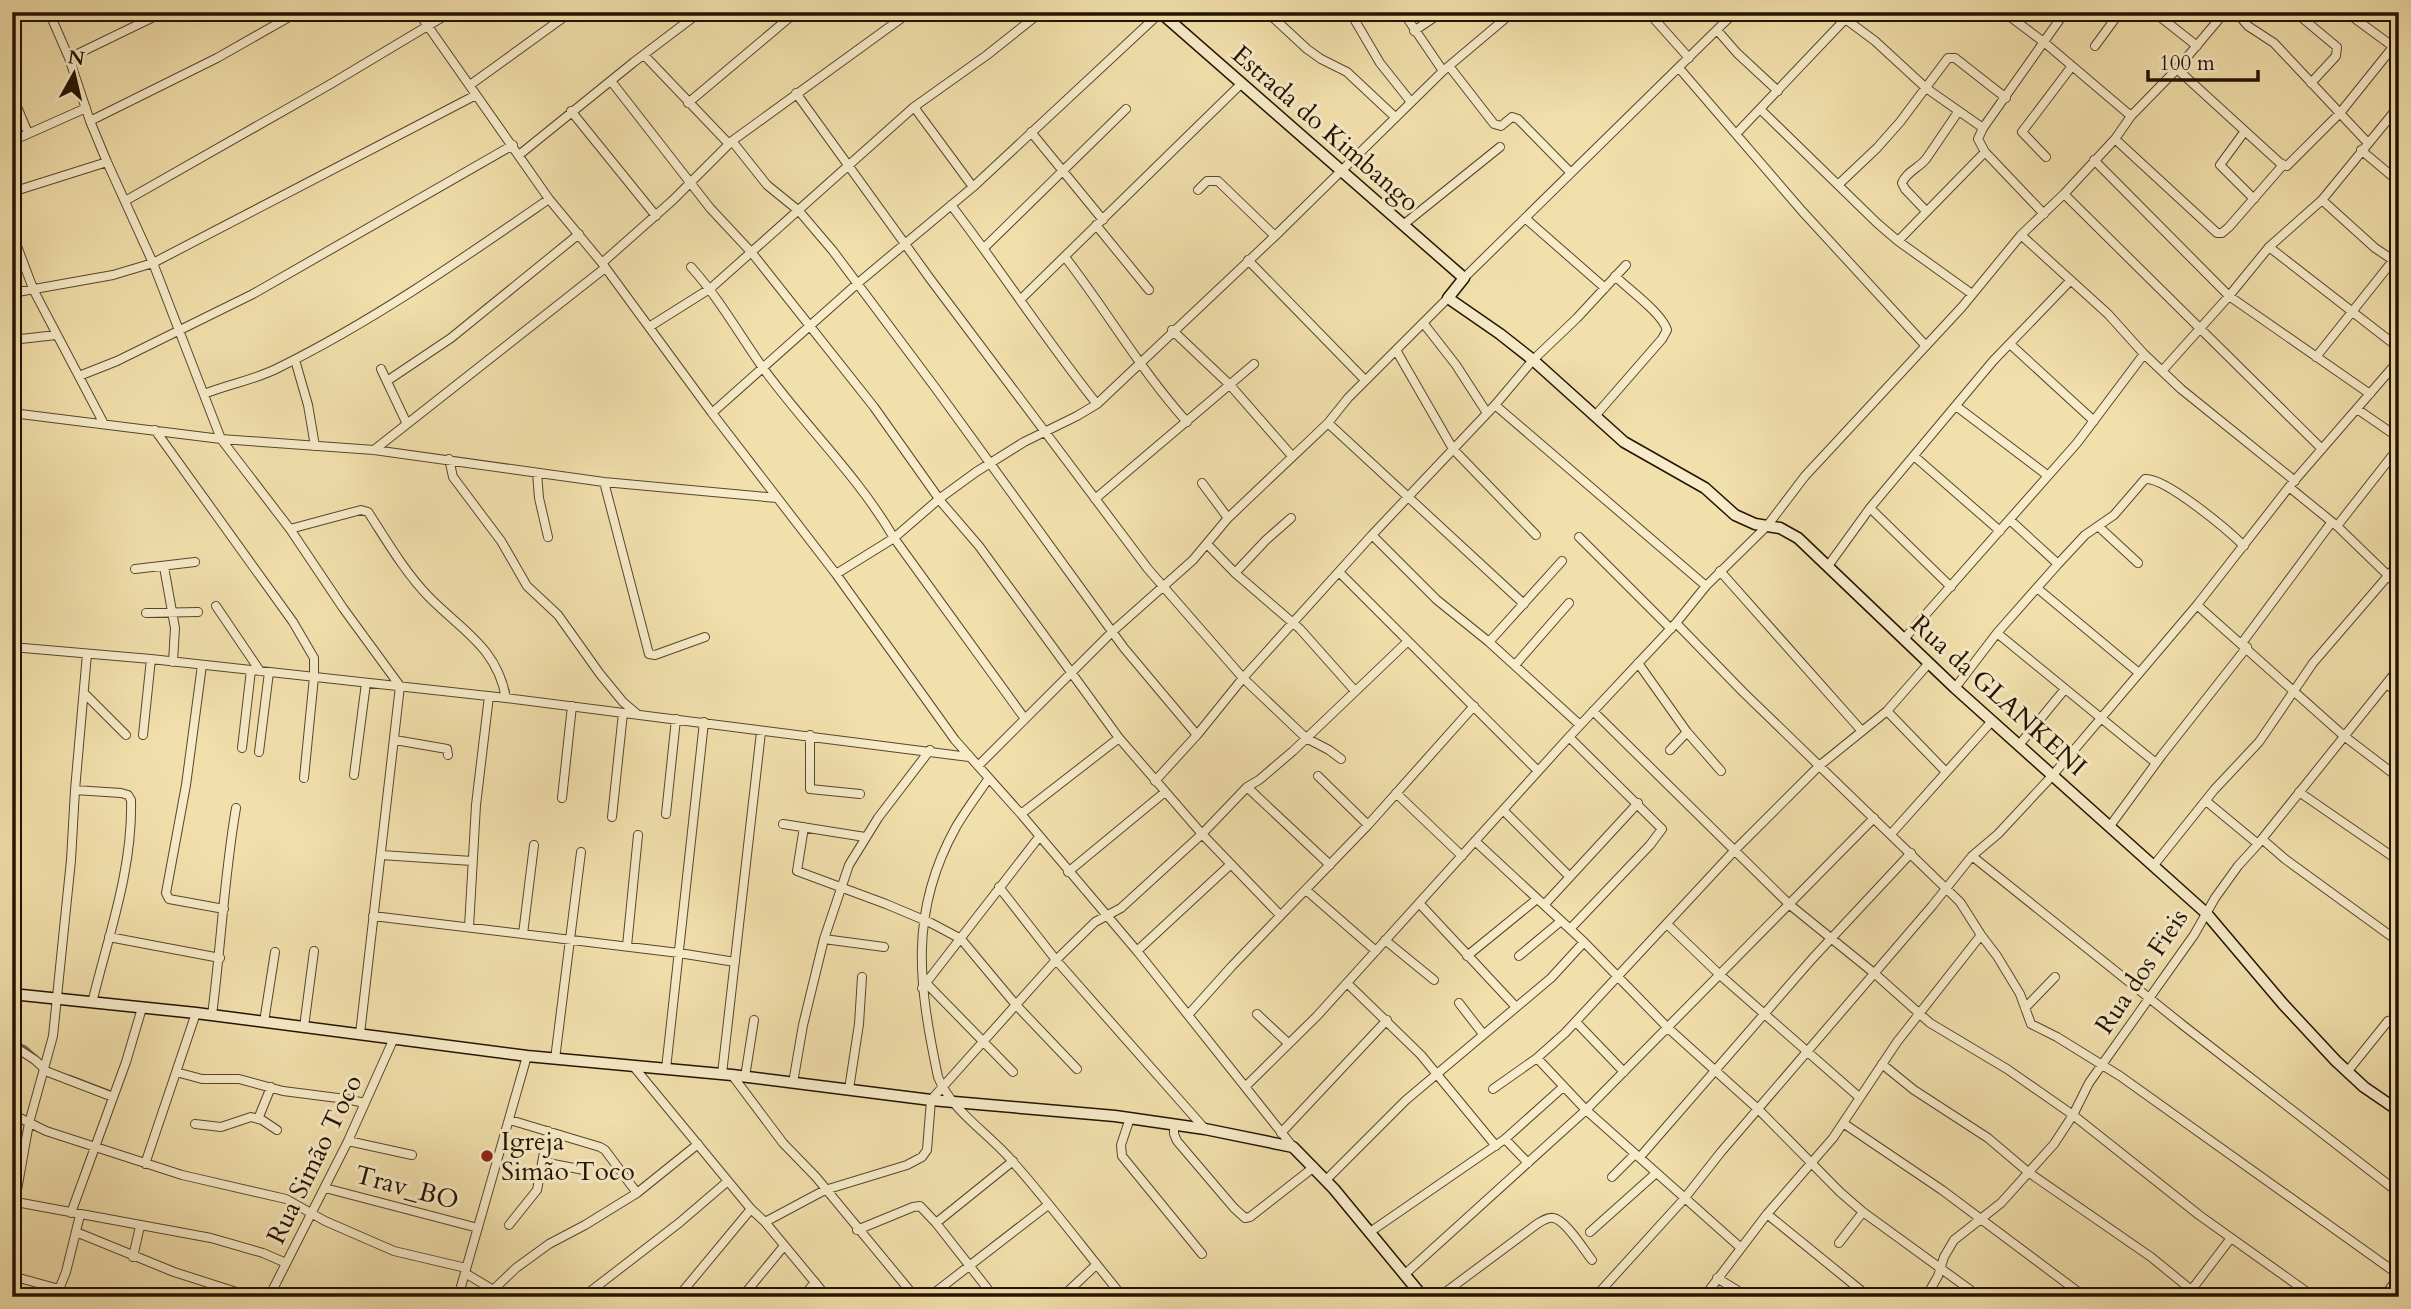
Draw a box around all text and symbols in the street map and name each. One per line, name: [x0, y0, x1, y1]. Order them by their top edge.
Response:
street label: Estrada do Kimbango: [1224, 37, 1427, 220]
north arrow: [38, 38, 108, 108]
scale bar: [2148, 38, 2259, 82]
text: N: [66, 44, 87, 72]
text: 100 m: [2159, 49, 2215, 78]
street label: Rua da GLANKENI: [1903, 607, 2094, 784]
street label: Rua dos Fieis: [2087, 902, 2196, 1041]
street label: Rua Simão Toco: [258, 1069, 371, 1250]
place label: Igreja Simão Toco: [501, 1124, 635, 1189]
marker: Igreja Simão Toco: [479, 1148, 495, 1164]
street label: Trav_BO: [351, 1157, 463, 1218]

